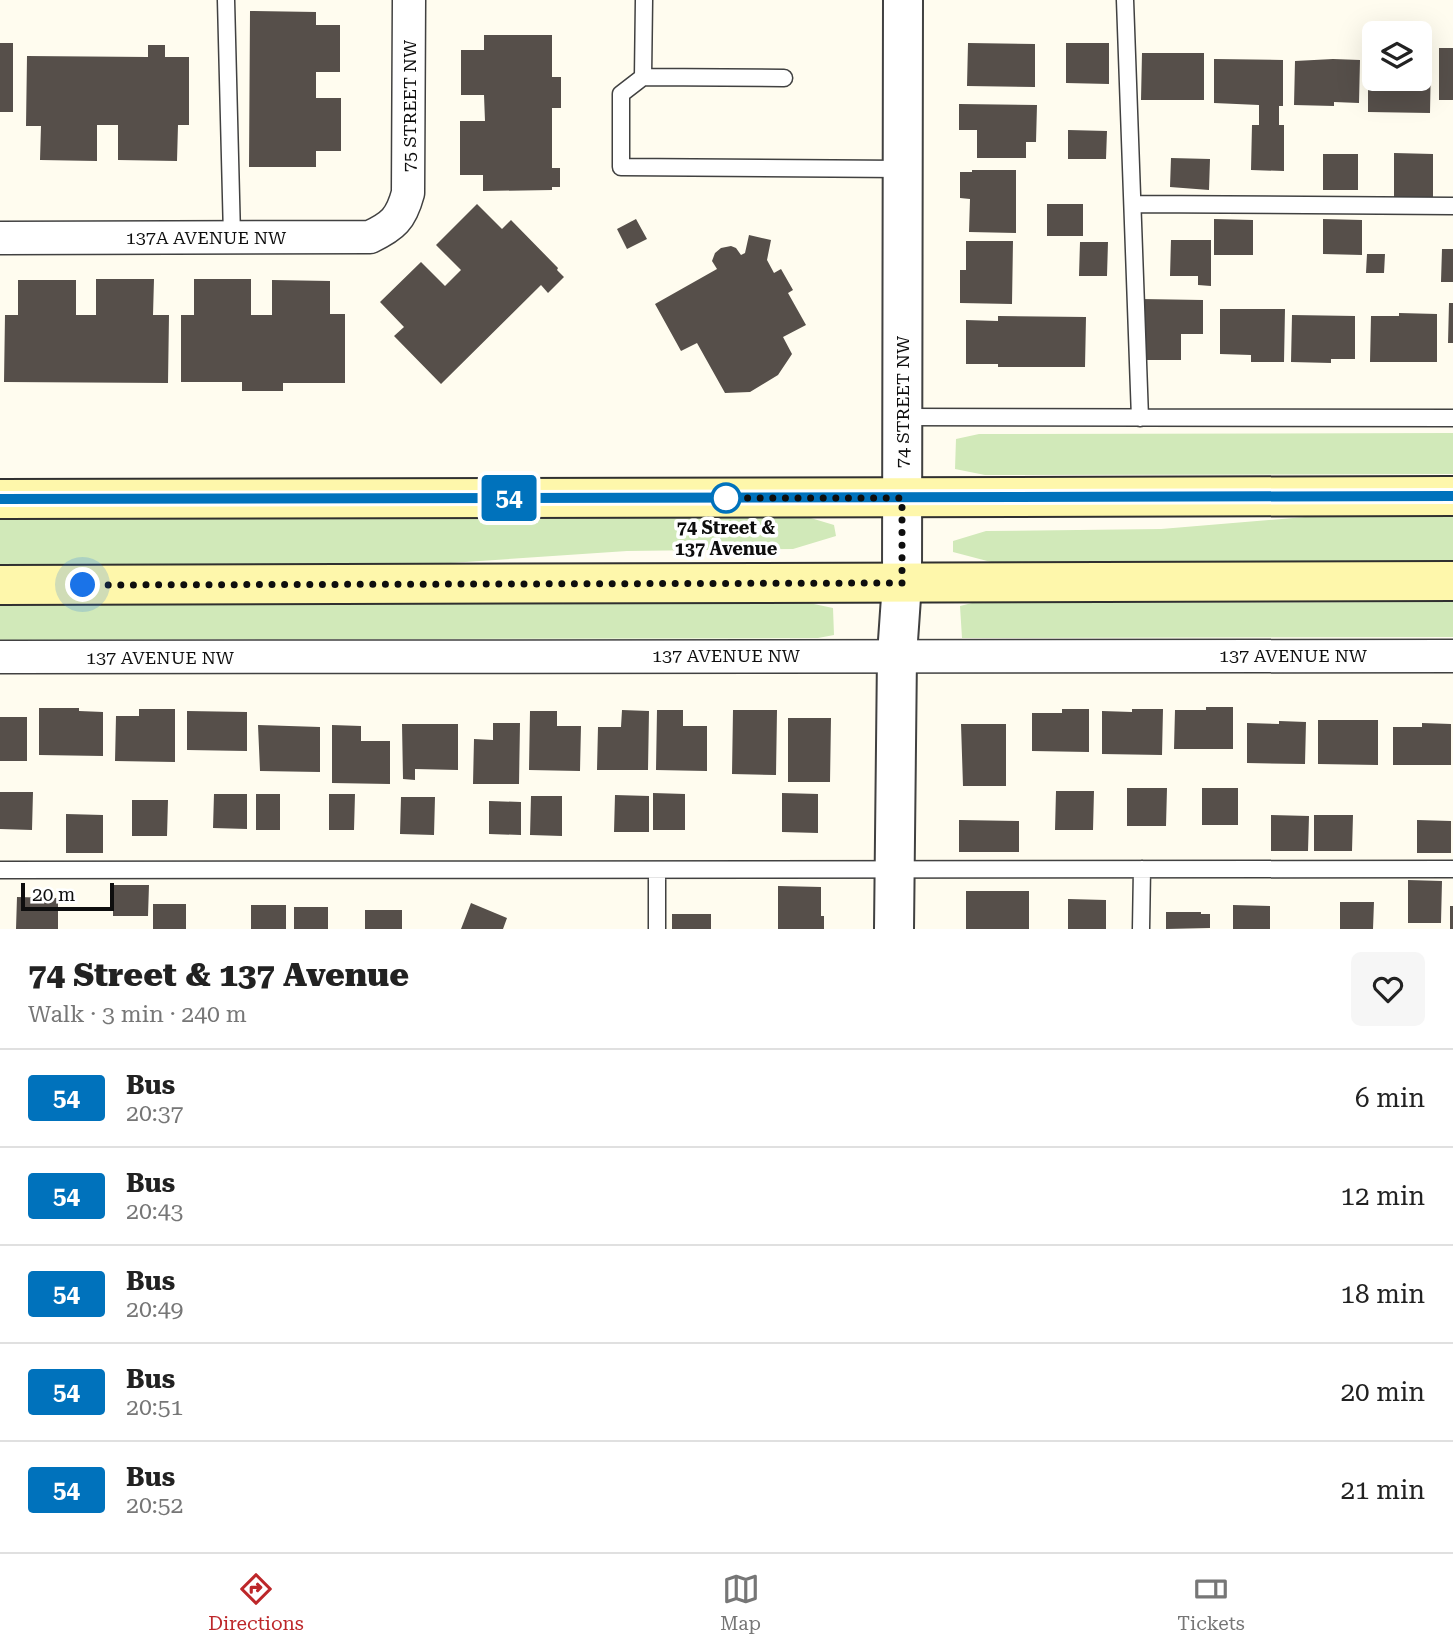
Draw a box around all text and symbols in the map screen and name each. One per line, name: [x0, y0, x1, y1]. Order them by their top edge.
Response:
map controls: [1362, 21, 1432, 91]
button: layers: [1362, 21, 1432, 91]
street label: 75 STREET NW: [399, 39, 420, 172]
street label: 137A AVENUE NW: [126, 227, 287, 248]
street label: 74 STREET NW: [892, 335, 913, 468]
line badge: 54: [477, 475, 540, 521]
marker: 74 Street & 137 Avenue: [711, 483, 741, 513]
text: 54: [496, 484, 522, 512]
place label: 74 Street & 137 Avenue: [675, 517, 778, 559]
your location: [65, 567, 100, 602]
street label: 137 AVENUE NW: [652, 645, 801, 666]
street label: 137 AVENUE NW: [1219, 645, 1368, 666]
street label: 137 AVENUE NW: [86, 647, 235, 668]
scale bar: [21, 880, 114, 912]
text: 20 m: [32, 883, 75, 906]
button: heart: [1351, 952, 1425, 1026]
text: 74 Street & 137 Avenue: [28, 955, 409, 994]
text: Walk · 3 min · 240 m: [28, 1001, 247, 1028]
text: Bus: [126, 1070, 175, 1100]
text: 6 min: [1355, 1083, 1425, 1113]
text: 54: [53, 1084, 80, 1112]
text: 20:37: [126, 1100, 183, 1127]
text: Bus: [126, 1168, 175, 1198]
text: 12 min: [1341, 1181, 1425, 1211]
text: 54: [53, 1182, 80, 1210]
text: 20:43: [126, 1198, 183, 1225]
text: Bus: [126, 1266, 175, 1296]
text: 18 min: [1341, 1279, 1425, 1309]
text: 54: [53, 1280, 80, 1308]
text: 20:49: [126, 1296, 183, 1323]
text: Bus: [126, 1364, 175, 1394]
text: 20 min: [1341, 1377, 1425, 1407]
text: 54: [53, 1378, 80, 1406]
text: 20:51: [126, 1394, 183, 1421]
text: Bus: [126, 1462, 175, 1492]
text: 21 min: [1341, 1475, 1425, 1505]
text: 54: [53, 1476, 80, 1504]
text: 20:52: [126, 1492, 183, 1519]
tab: Directions: [208, 1570, 304, 1635]
tab: Map: [720, 1570, 761, 1635]
tab: Tickets: [1177, 1570, 1245, 1635]

